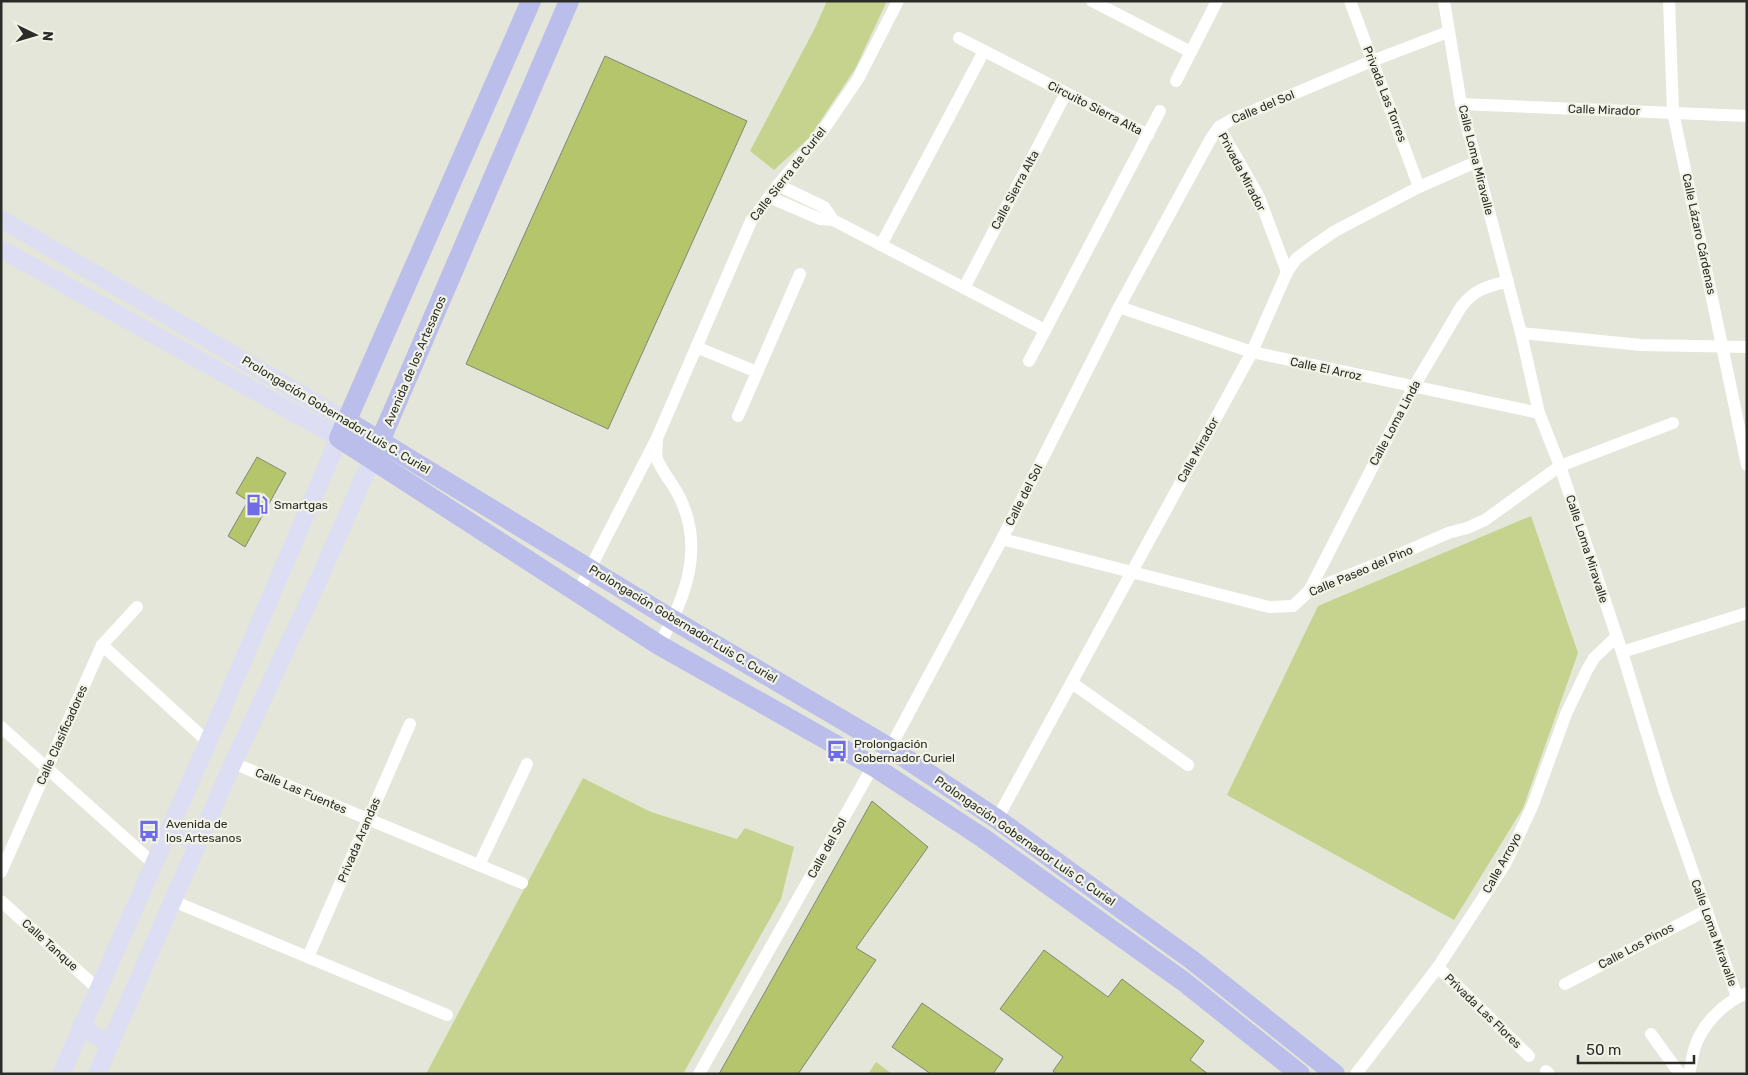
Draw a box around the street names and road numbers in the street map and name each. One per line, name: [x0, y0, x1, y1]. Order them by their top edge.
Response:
street label: Privada Las Torres: [1360, 44, 1410, 144]
street label: Circuito Sierra Alta: [1045, 78, 1145, 138]
street label: Calle del Sol: [1229, 87, 1297, 127]
street label: Calle Mirador: [1568, 102, 1641, 118]
street label: Calle Loma Miravalle: [1456, 104, 1497, 217]
street label: Calle Sierra de Curiel: [747, 124, 829, 224]
street label: Privada Mirador: [1215, 130, 1269, 214]
street label: Calle Sierra Alta: [988, 148, 1042, 232]
street label: Calle Lázaro Cárdenas: [1679, 172, 1719, 296]
street label: Avenida de los Artesanos: [381, 294, 449, 428]
street label: Prolongación Gobernador Luis C. Curiel: [239, 353, 433, 477]
street label: Calle El Arroz: [1289, 355, 1363, 383]
street label: Calle Loma Linda: [1367, 378, 1423, 468]
street label: Calle Mirador: [1174, 415, 1222, 485]
street label: Calle del Sol: [1003, 462, 1046, 528]
street label: Calle Loma Miravalle: [1563, 493, 1611, 605]
street label: Calle Paseo del Pino: [1307, 543, 1415, 599]
street label: Prolongación Gobernador Luis C. Curiel: [586, 562, 780, 686]
street label: Calle Clasificadores: [34, 683, 90, 787]
street label: Calle Las Fuentes: [253, 765, 349, 817]
street label: Prolongación Gobernador Luis C. Curiel: [932, 773, 1118, 909]
street label: Privada Arandas: [335, 795, 383, 885]
street label: Calle del Sol: [805, 815, 849, 881]
street label: Calle Arroyo: [1480, 830, 1524, 896]
street label: Calle Loma Miravalle: [1688, 878, 1740, 989]
street label: Calle Tanque: [19, 916, 81, 974]
street label: Calle Los Pinos: [1596, 920, 1676, 972]
street label: Privada Las Flores: [1442, 971, 1524, 1051]

